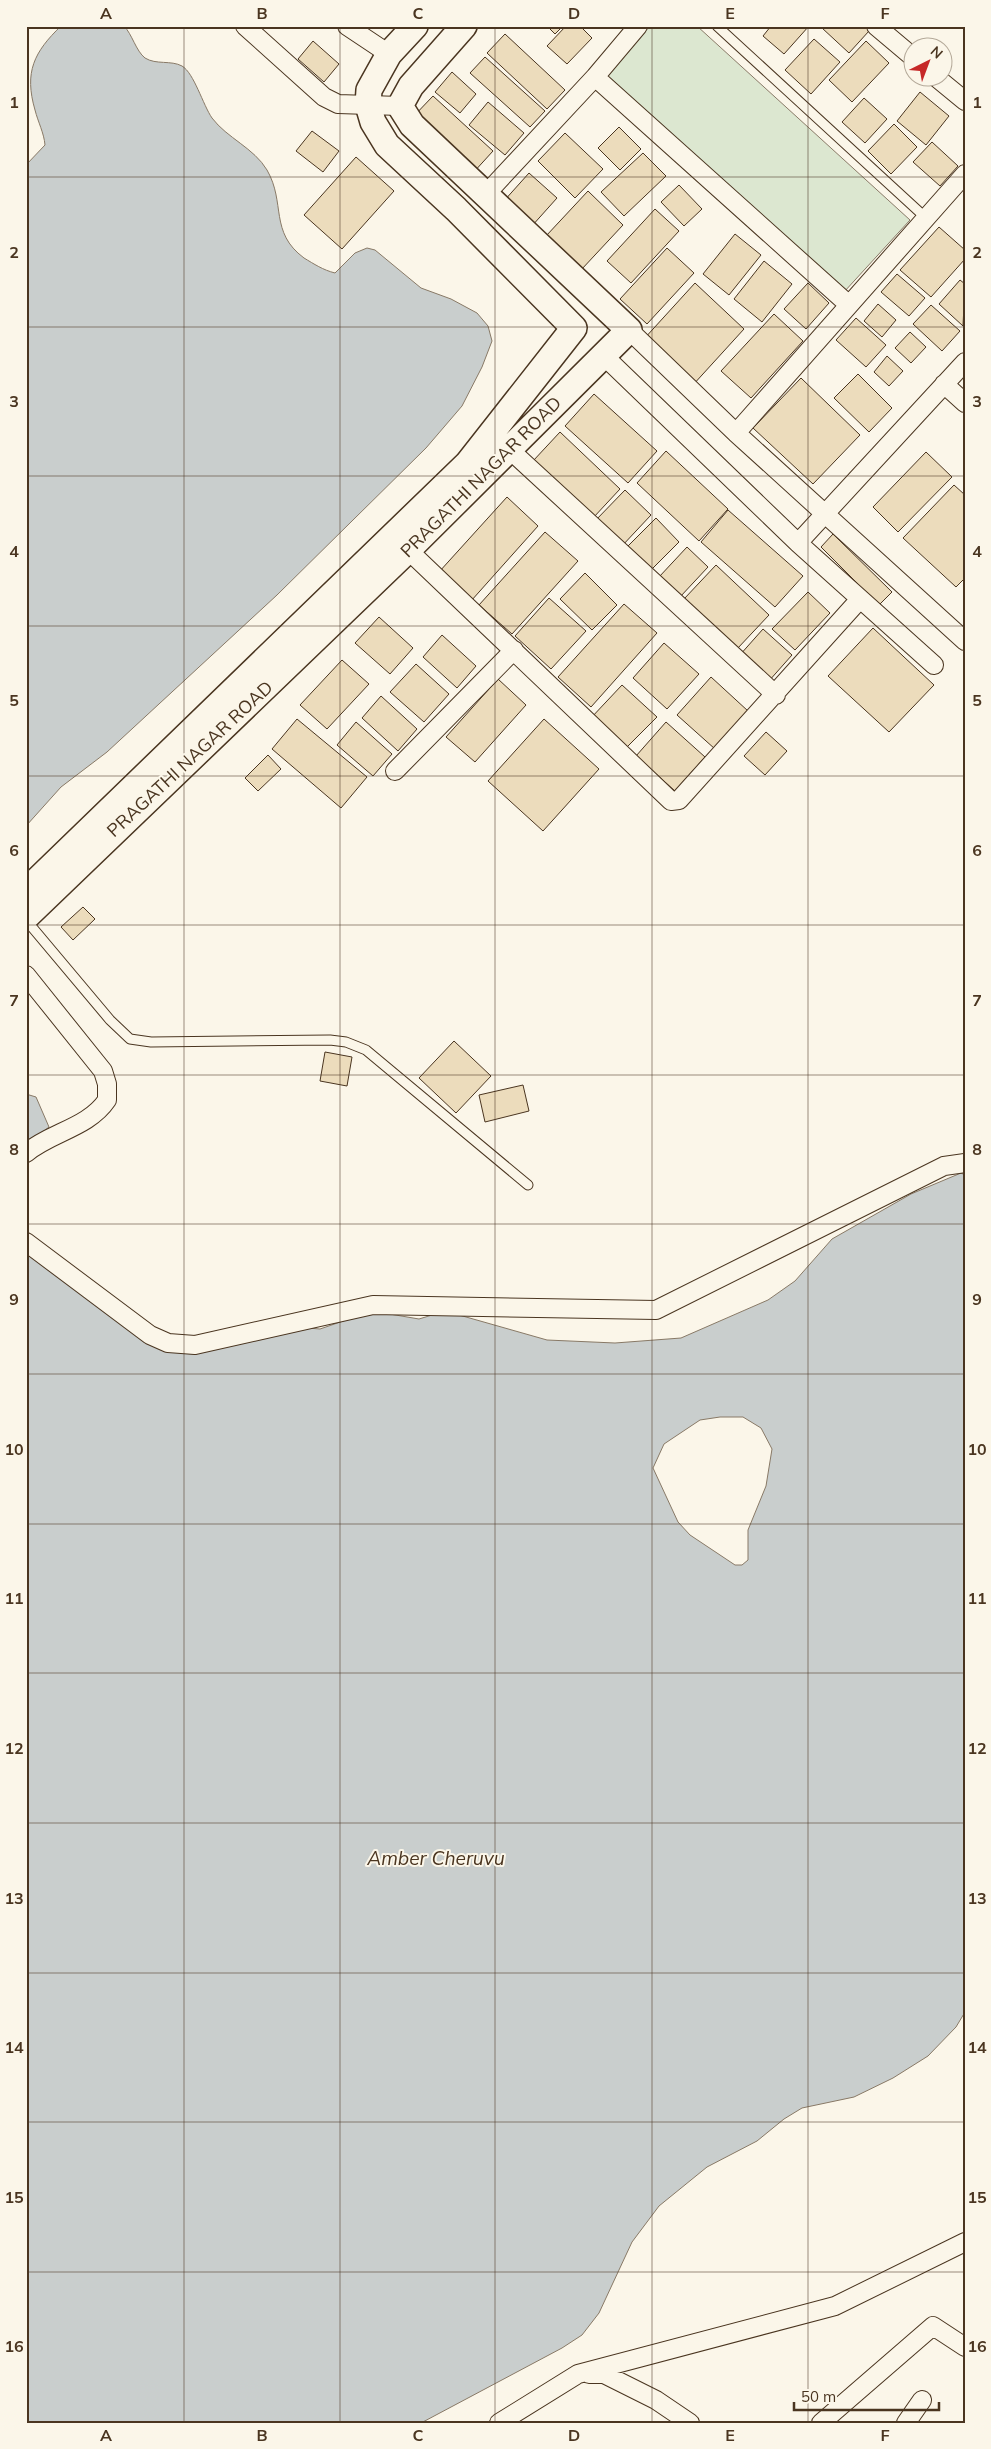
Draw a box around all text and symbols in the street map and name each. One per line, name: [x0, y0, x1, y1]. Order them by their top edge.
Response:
text: A: [100, 3, 112, 23]
text: B: [256, 3, 268, 23]
text: C: [413, 3, 424, 23]
text: D: [568, 3, 580, 23]
text: E: [725, 3, 735, 23]
text: F: [880, 3, 890, 23]
north arrow: [904, 38, 954, 88]
text: N: [927, 42, 947, 63]
text: 1: [9, 92, 19, 112]
text: 1: [972, 92, 982, 112]
text: 2: [9, 242, 19, 262]
text: 2: [972, 242, 982, 262]
text: 3: [9, 391, 19, 411]
street label: PRAGATHI NAGAR ROAD: [395, 391, 566, 562]
text: 3: [972, 391, 982, 411]
text: 4: [9, 541, 19, 561]
text: 4: [972, 541, 982, 561]
street label: PRAGATHI NAGAR ROAD: [102, 676, 277, 842]
text: 5: [9, 690, 19, 710]
text: 5: [972, 690, 982, 710]
text: 6: [9, 840, 19, 860]
text: 6: [972, 840, 982, 860]
text: 7: [9, 990, 19, 1010]
text: 7: [972, 990, 982, 1010]
text: 8: [9, 1139, 19, 1159]
text: 8: [972, 1139, 982, 1159]
text: 9: [9, 1289, 19, 1309]
text: 9: [972, 1289, 982, 1309]
text: 10: [4, 1439, 24, 1459]
text: 10: [967, 1439, 987, 1459]
text: 11: [4, 1588, 24, 1608]
text: 11: [967, 1588, 987, 1608]
text: 12: [4, 1738, 24, 1758]
text: 12: [967, 1738, 987, 1758]
water label: Amber Cheruvu: [366, 1846, 505, 1870]
text: 13: [4, 1888, 24, 1908]
text: 13: [967, 1888, 987, 1908]
text: 14: [4, 2037, 24, 2057]
text: 14: [967, 2037, 987, 2057]
text: 15: [4, 2187, 24, 2207]
text: 15: [967, 2187, 987, 2207]
text: 16: [4, 2336, 24, 2356]
text: 16: [967, 2336, 987, 2356]
scale bar: [794, 2379, 938, 2411]
text: 50 m: [801, 2387, 836, 2406]
text: A: [100, 2425, 112, 2445]
text: B: [256, 2425, 268, 2445]
text: C: [413, 2425, 424, 2445]
text: D: [568, 2425, 580, 2445]
text: E: [725, 2425, 735, 2445]
text: F: [880, 2425, 890, 2445]

